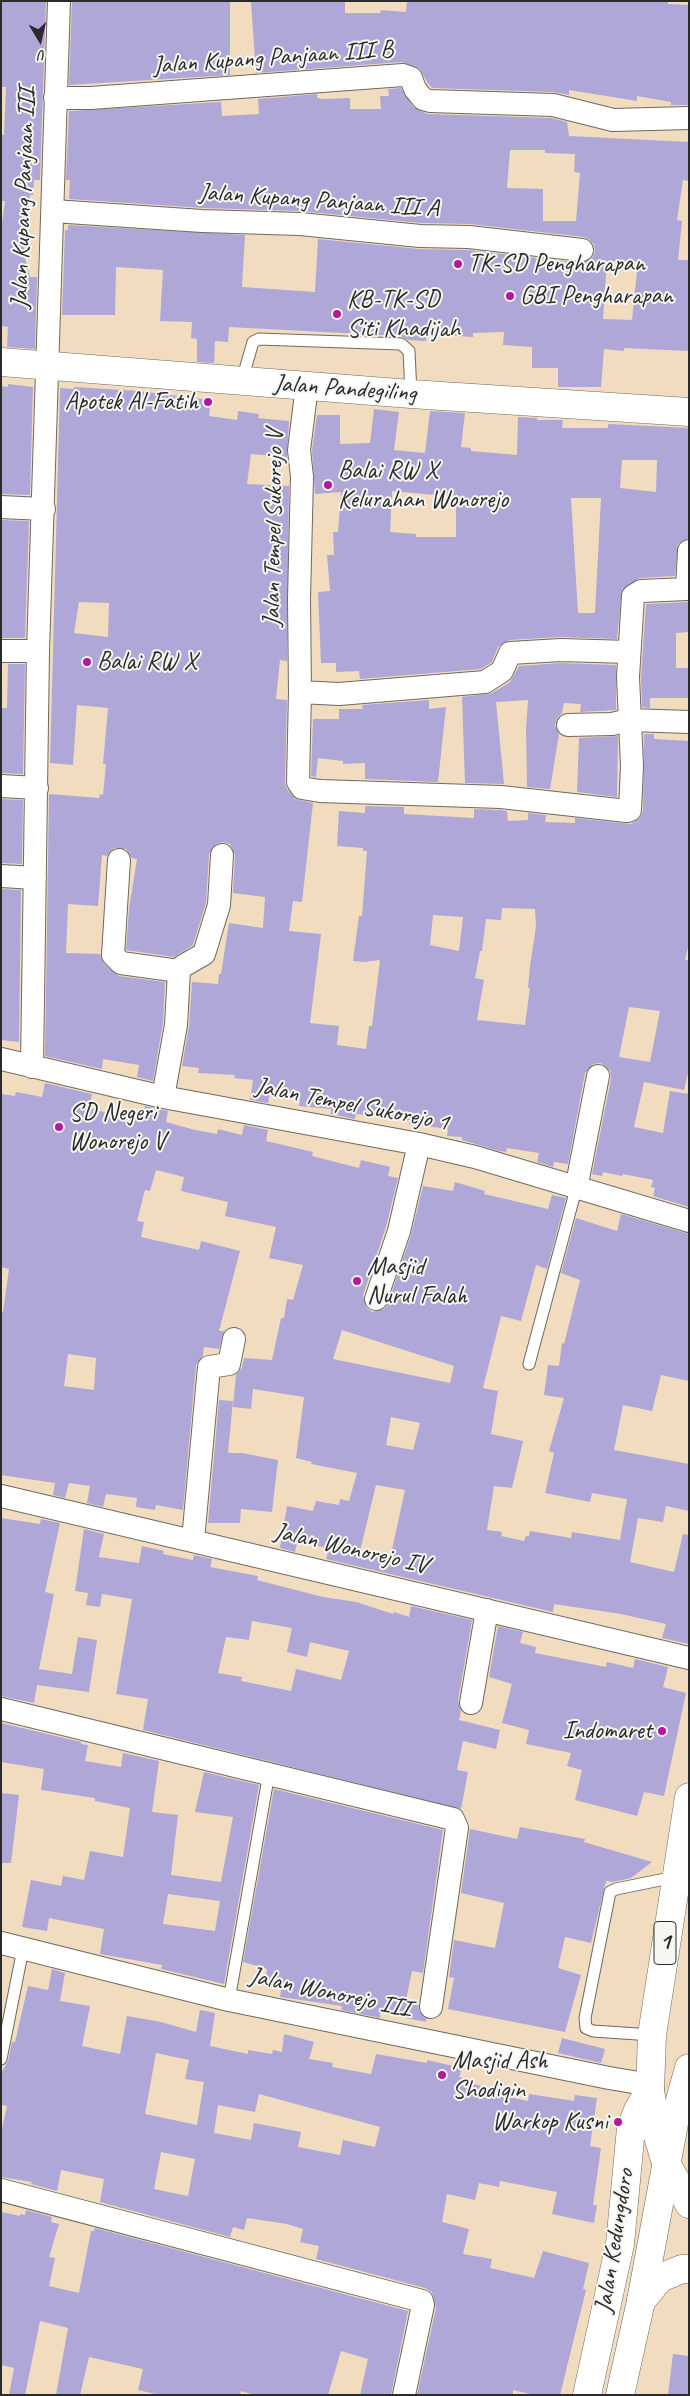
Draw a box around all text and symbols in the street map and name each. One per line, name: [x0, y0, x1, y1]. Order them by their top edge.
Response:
north arrow: [15, 15, 65, 65]
street label: Jalan Kupang Panjaan III B: [152, 35, 394, 81]
text: U: [38, 46, 47, 64]
street label: Jalan Kupang Panjaan III: [5, 87, 43, 309]
street label: Jalan Kupang Panjaan III A: [198, 178, 440, 224]
place label: TK-SD Pengharapan: [468, 249, 645, 279]
marker: TK-SD Pengharapan: [452, 258, 464, 270]
place label: GBI Pengharapan: [520, 281, 673, 311]
place label: KB-TK-SD Siti Khadijah: [347, 285, 460, 344]
marker: GBI Pengharapan: [504, 290, 516, 302]
marker: KB-TK-SD Siti Khadijah: [331, 308, 343, 320]
street label: Jalan Pandegiling: [273, 369, 417, 409]
place label: Apotek Al-Fatih: [65, 387, 198, 417]
marker: Apotek Al-Fatih: [202, 396, 214, 408]
street label: Jalan Tempel Sukorejo V: [257, 429, 291, 627]
place label: Balai RW X Kelurahan Wonorejo: [338, 456, 508, 515]
marker: Balai RW X Kelurahan Wonorejo: [322, 479, 334, 491]
place label: Balai RW X: [97, 647, 196, 677]
marker: Balai RW X: [81, 656, 93, 668]
street label: Jalan Tempel Sukorejo 1: [253, 1072, 451, 1138]
place label: SD Negeri Wonorejo V: [69, 1098, 165, 1157]
marker: SD Negeri Wonorejo V: [53, 1121, 65, 1133]
place label: Masjid Nurul Falah: [367, 1252, 467, 1311]
marker: Masjid Nurul Falah: [351, 1275, 363, 1287]
street label: Jalan Wonorejo IV: [271, 1517, 431, 1581]
place label: Indomaret: [563, 1716, 652, 1746]
marker: Indomaret: [656, 1725, 668, 1737]
road number: 1: [654, 1922, 676, 1965]
street label: Jalan Wonorejo III: [246, 1961, 414, 2025]
place label: Masjid Ash Shodiqin: [452, 2046, 547, 2105]
marker: Masjid Ash Shodiqin: [436, 2069, 448, 2081]
place label: Warkop Kusni: [492, 2107, 608, 2137]
marker: Warkop Kusni: [612, 2116, 624, 2128]
street label: Jalan Kedungdoro: [589, 2167, 641, 2315]

